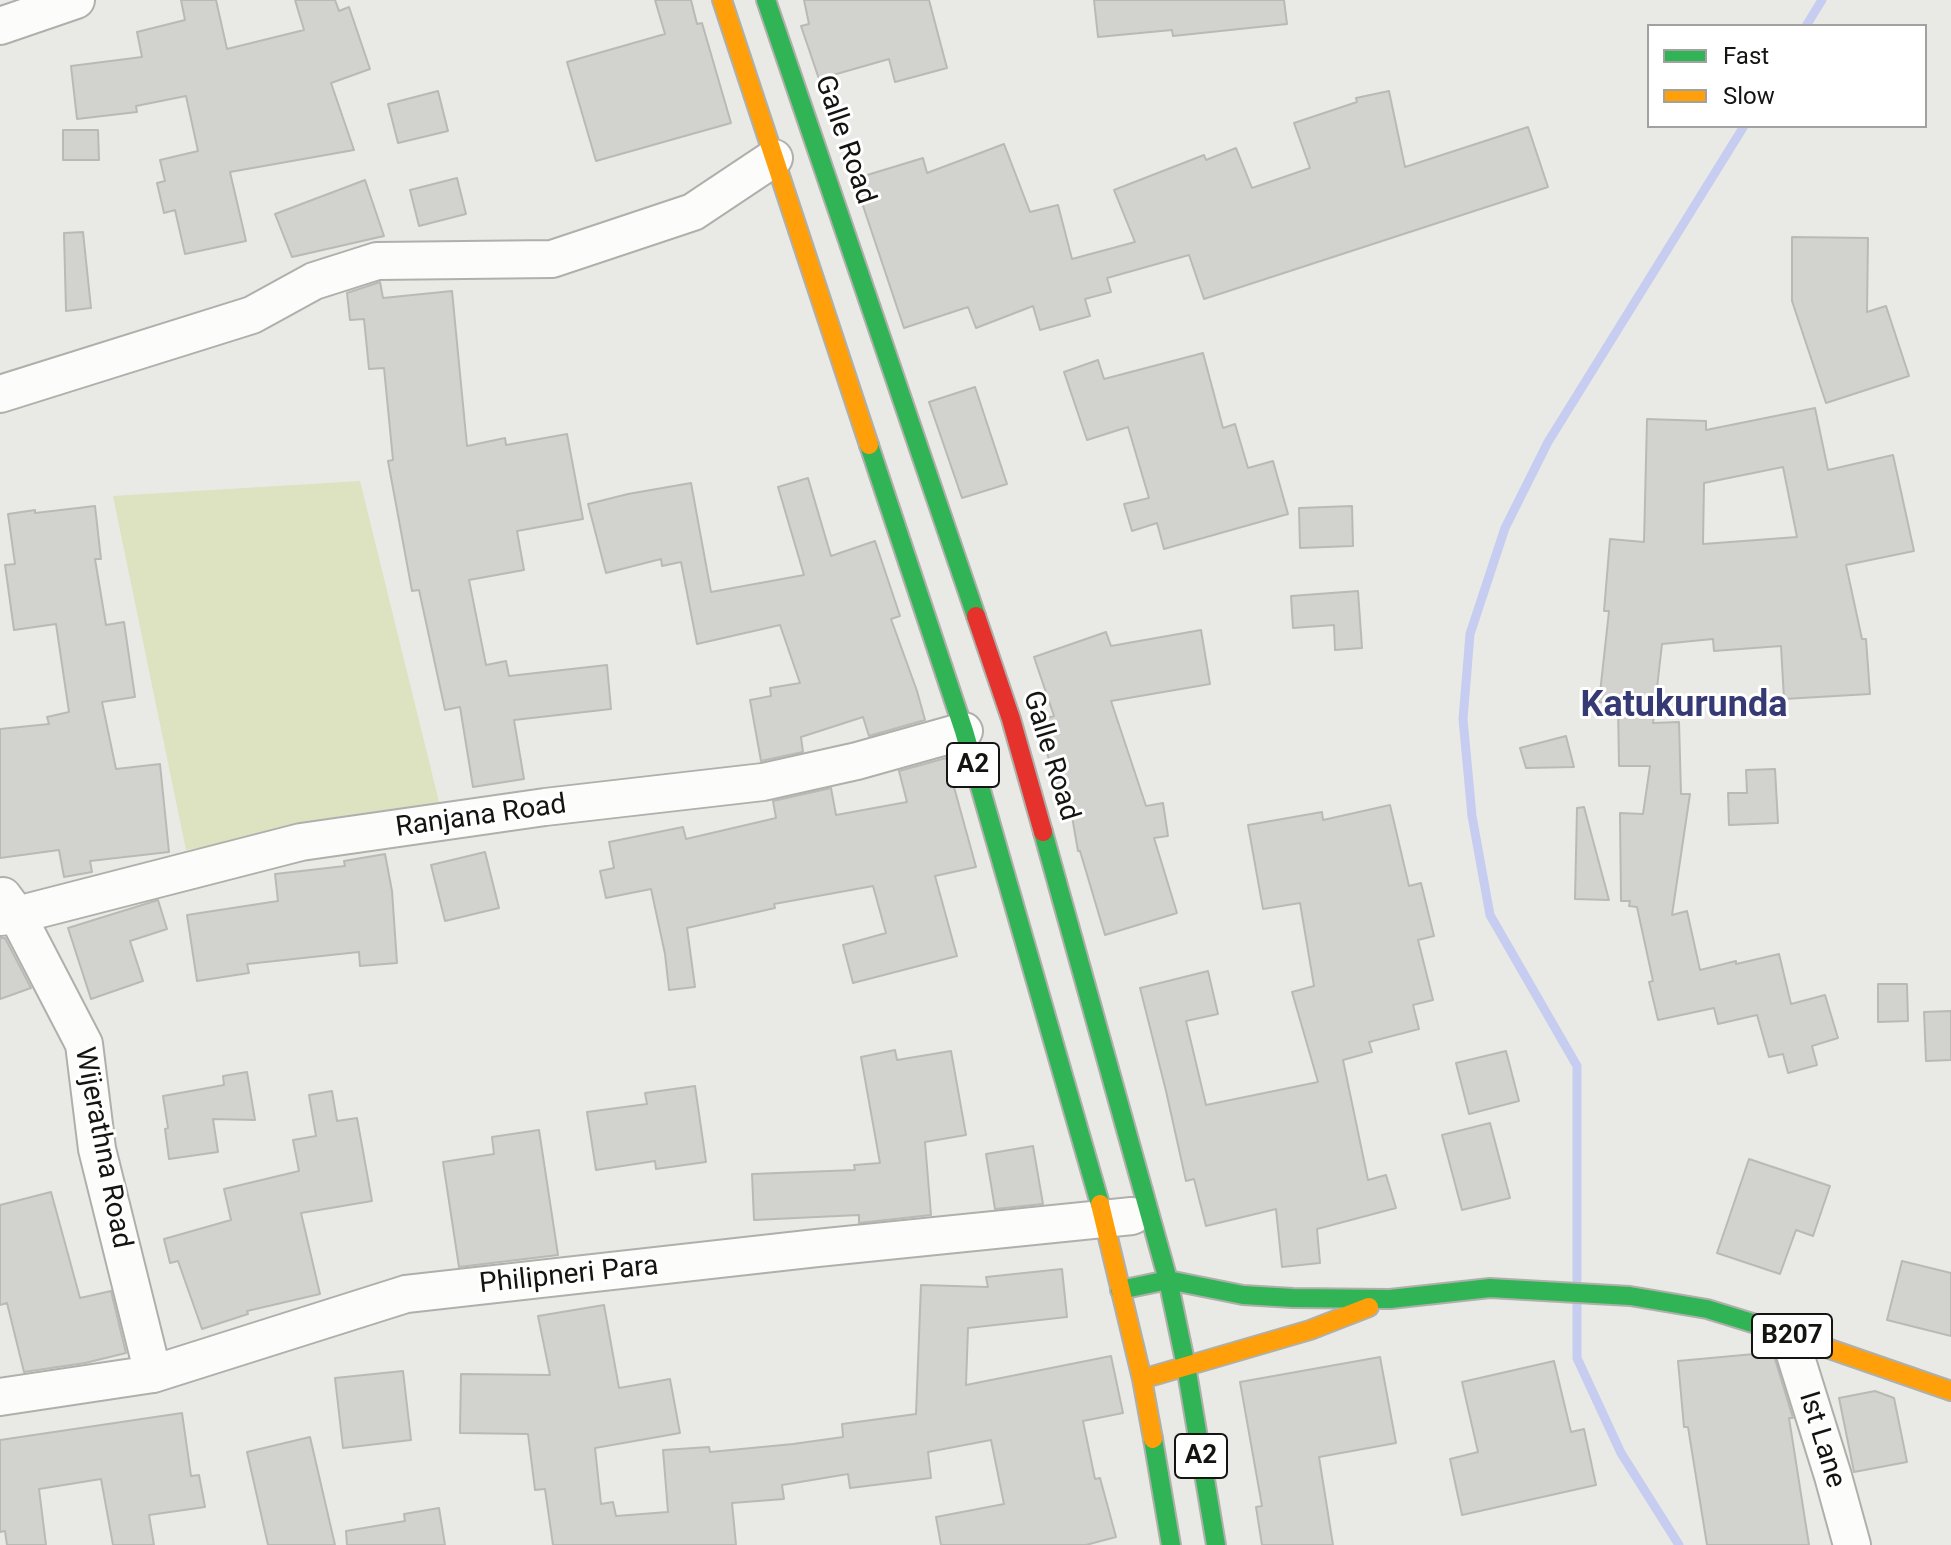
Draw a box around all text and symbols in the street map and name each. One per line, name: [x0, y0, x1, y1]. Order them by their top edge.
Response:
legend: [1647, 24, 1927, 128]
text: Fast: [1723, 42, 1769, 70]
street label: Galle Road: [806, 71, 882, 209]
text: Slow: [1723, 82, 1775, 110]
district label: Katukurunda: [1581, 685, 1787, 729]
street label: Galle Road: [1014, 687, 1086, 825]
road number: A2: [947, 743, 999, 787]
street label: Ranjana Road: [394, 788, 568, 846]
street label: Wijerathna Road: [66, 1045, 138, 1251]
street label: Philipneri Para: [478, 1250, 660, 1302]
road number: B207: [1752, 1314, 1832, 1358]
street label: Ist Lane: [1790, 1388, 1852, 1492]
road number: A2: [1175, 1434, 1227, 1478]

